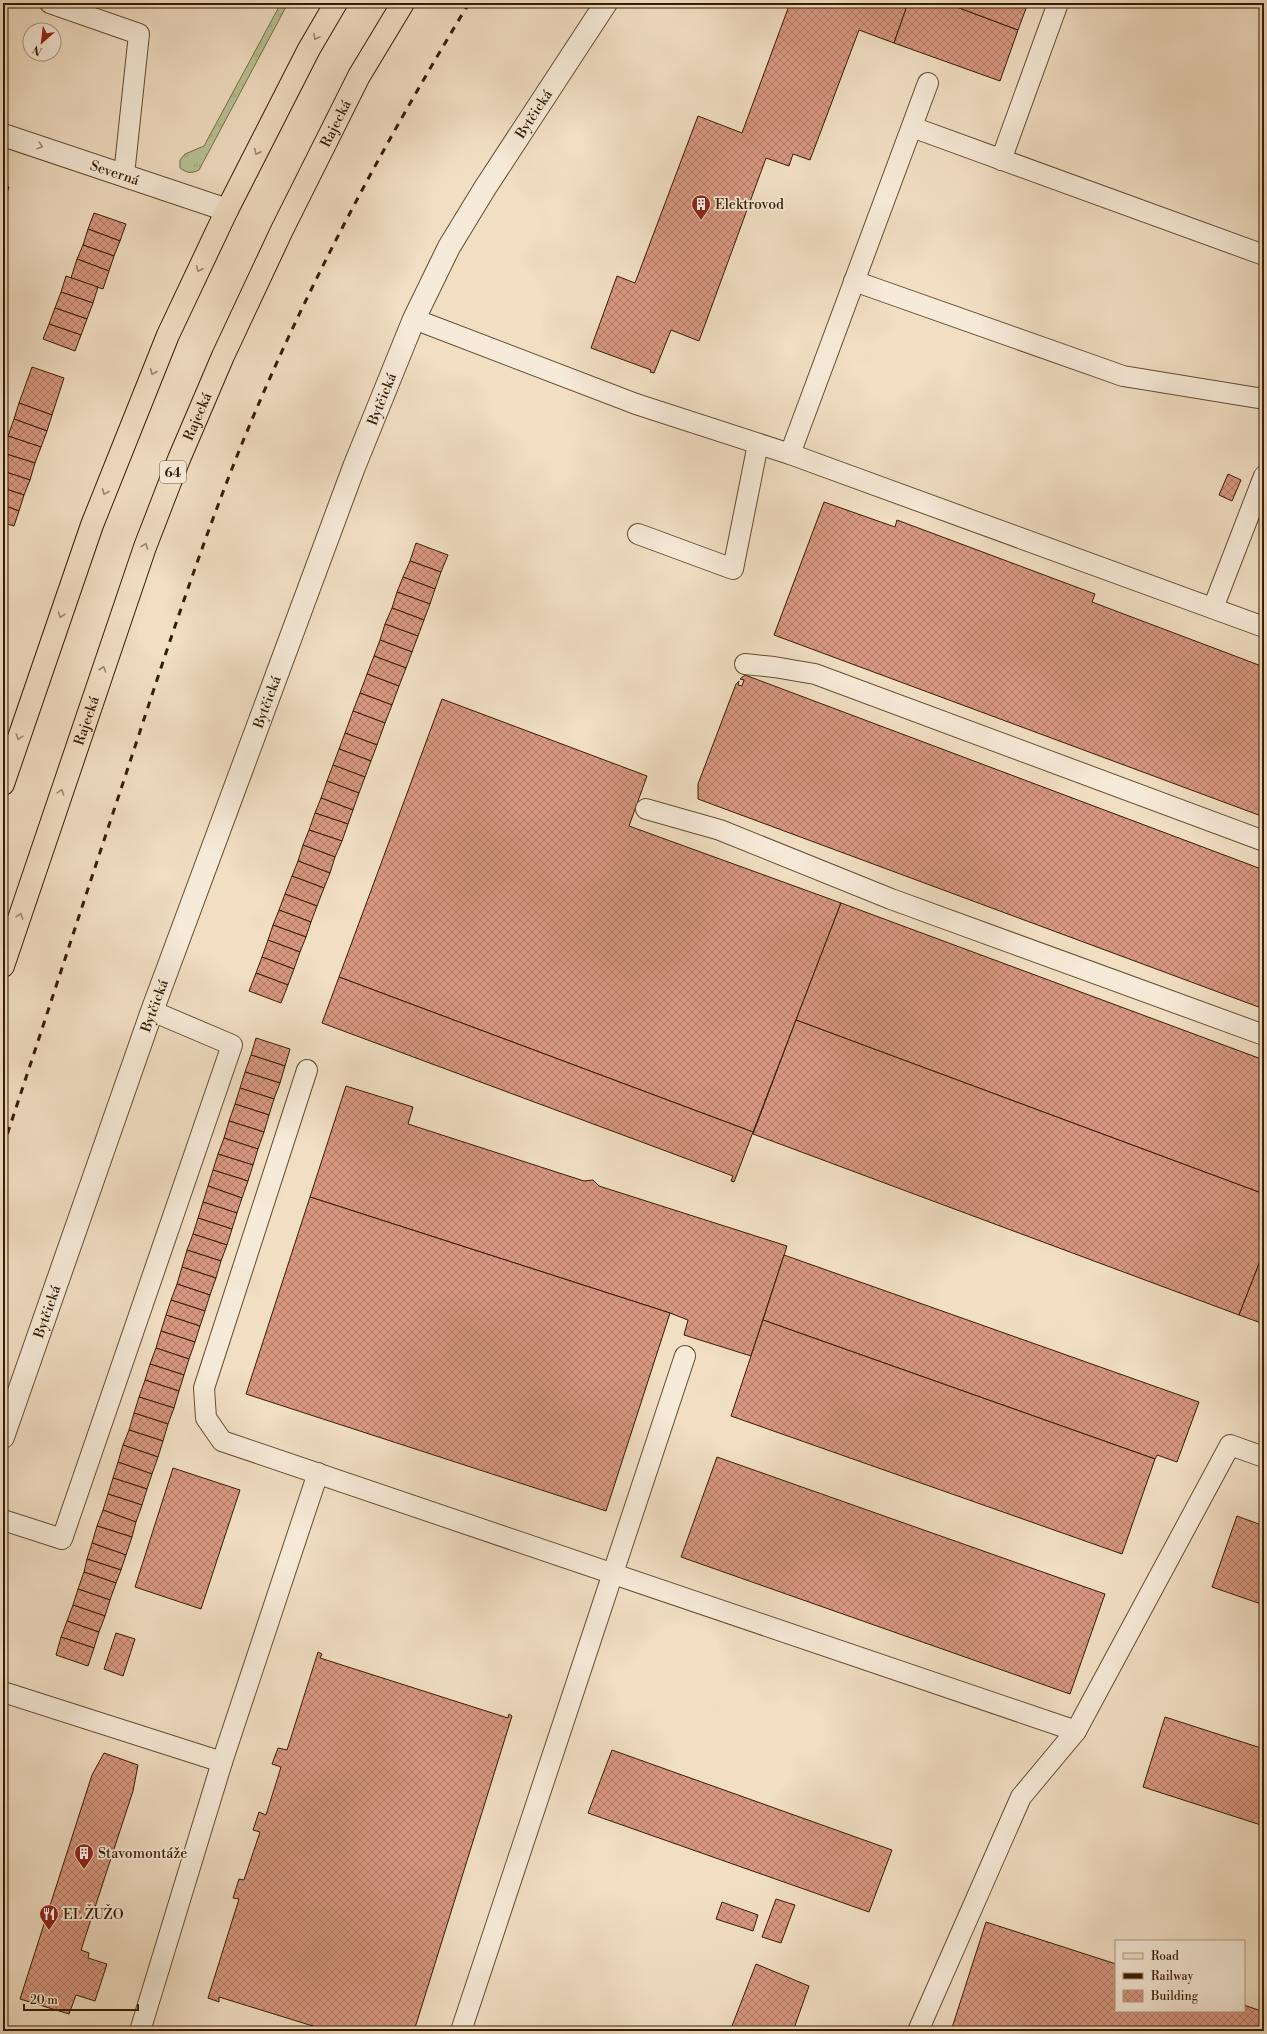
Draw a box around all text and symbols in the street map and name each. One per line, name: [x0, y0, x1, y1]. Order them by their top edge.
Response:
north arrow: [22, 22, 62, 62]
one-way arrow: [314, 33, 321, 40]
text: N: [30, 42, 45, 58]
street label: Bytčická: [511, 86, 557, 143]
street label: Rajecká: [317, 96, 356, 151]
one-way arrow: [37, 142, 44, 150]
one-way arrow: [254, 148, 261, 156]
street label: Severná: [88, 157, 142, 190]
building icon: Elektrovod: [690, 193, 712, 221]
place label: Elektrovod: [715, 196, 784, 214]
one-way arrow: [196, 265, 204, 272]
one-way arrow: [150, 368, 158, 375]
street label: Bytčická: [363, 370, 401, 429]
street label: Rajecká: [180, 389, 217, 444]
road number: 64: [160, 461, 186, 483]
one-way arrow: [102, 489, 110, 496]
one-way arrow: [140, 543, 149, 550]
one-way arrow: [57, 611, 66, 618]
one-way arrow: [98, 666, 106, 673]
street label: Bytčická: [249, 673, 286, 732]
street label: Rajecká: [70, 693, 104, 748]
one-way arrow: [15, 734, 23, 741]
one-way arrow: [56, 789, 65, 796]
one-way arrow: [15, 912, 24, 919]
street label: Bytčická: [137, 976, 173, 1036]
street label: Bytčická: [30, 1282, 66, 1342]
building icon: Stavomontáže: [73, 1842, 95, 1870]
place label: Stavomontáže: [98, 1845, 187, 1863]
restaurant icon: EL ŽUŽO: [38, 1903, 60, 1931]
place label: EL ŽUŽO: [63, 1904, 124, 1924]
legend: [1115, 1940, 1245, 2012]
text: Road: [1151, 1949, 1179, 1964]
text: Railway: [1151, 1969, 1193, 1984]
scale bar: [24, 1986, 138, 2012]
text: Building: [1150, 1989, 1199, 2004]
text: 20 m: [30, 1993, 58, 2008]

